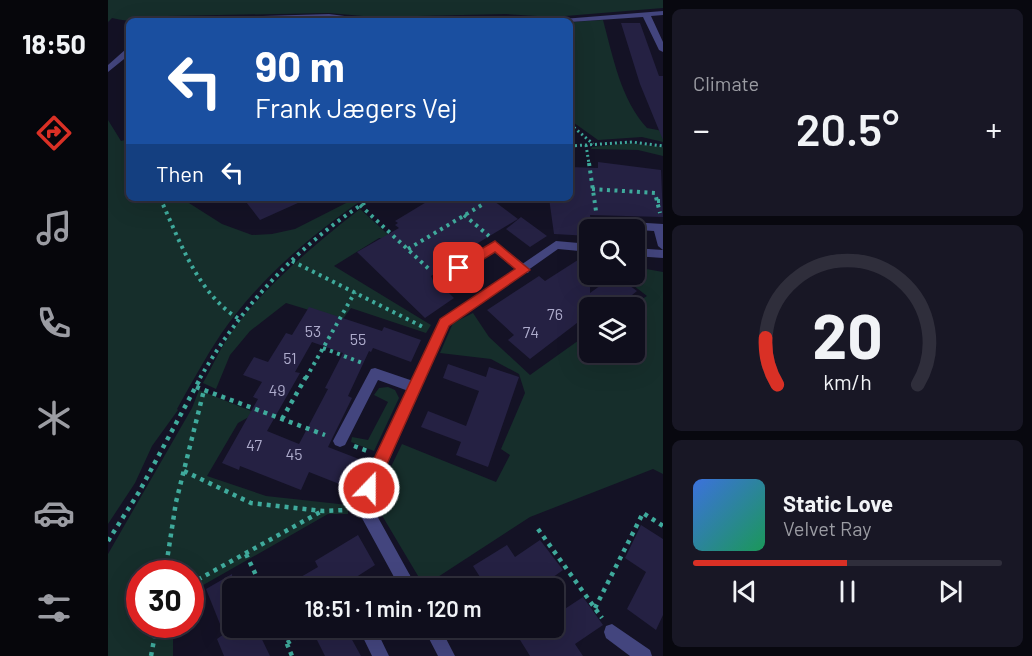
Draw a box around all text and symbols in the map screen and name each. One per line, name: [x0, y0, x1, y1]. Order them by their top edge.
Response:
text: 18:50: [22, 27, 86, 59]
text: 90 m: [255, 40, 345, 90]
icon: left: [156, 42, 234, 120]
text: Climate: [693, 71, 759, 95]
text: Frank Jægers Vej: [255, 91, 458, 123]
text: 20.5°: [796, 101, 899, 155]
text: −: [693, 109, 710, 149]
text: +: [985, 109, 1002, 149]
icon: directions: [33, 112, 75, 154]
icon: left: [216, 156, 249, 189]
text: Then: [156, 160, 204, 186]
icon: music: [33, 207, 75, 249]
map controls: [579, 219, 645, 363]
button: search: [579, 219, 645, 285]
pin: [433, 242, 484, 293]
icon: arrive: [442, 251, 475, 284]
button: layers: [579, 297, 645, 363]
text: 20: [812, 297, 883, 371]
icon: phone: [33, 302, 75, 344]
house number: 76: [547, 304, 563, 323]
house number: 53: [305, 321, 321, 340]
house number: 74: [523, 322, 539, 341]
house number: 55: [350, 329, 366, 348]
house number: 51: [283, 348, 297, 367]
text: km/h: [823, 369, 872, 394]
house number: 49: [268, 380, 286, 399]
icon: climate: [33, 397, 75, 439]
house number: 47: [246, 435, 262, 454]
house number: 45: [285, 444, 303, 463]
position arrow: [337, 456, 401, 520]
text: Static Love: [783, 490, 893, 516]
icon: car: [33, 492, 75, 534]
text: Velvet Ray: [783, 516, 872, 540]
speed limit sign: 30: [126, 560, 204, 638]
icon: previous: [728, 575, 761, 608]
icon: pause: [831, 575, 864, 608]
icon: next: [934, 575, 967, 608]
icon: filters: [33, 587, 75, 629]
text: 18:51 · 1 min · 120 m: [305, 595, 481, 621]

